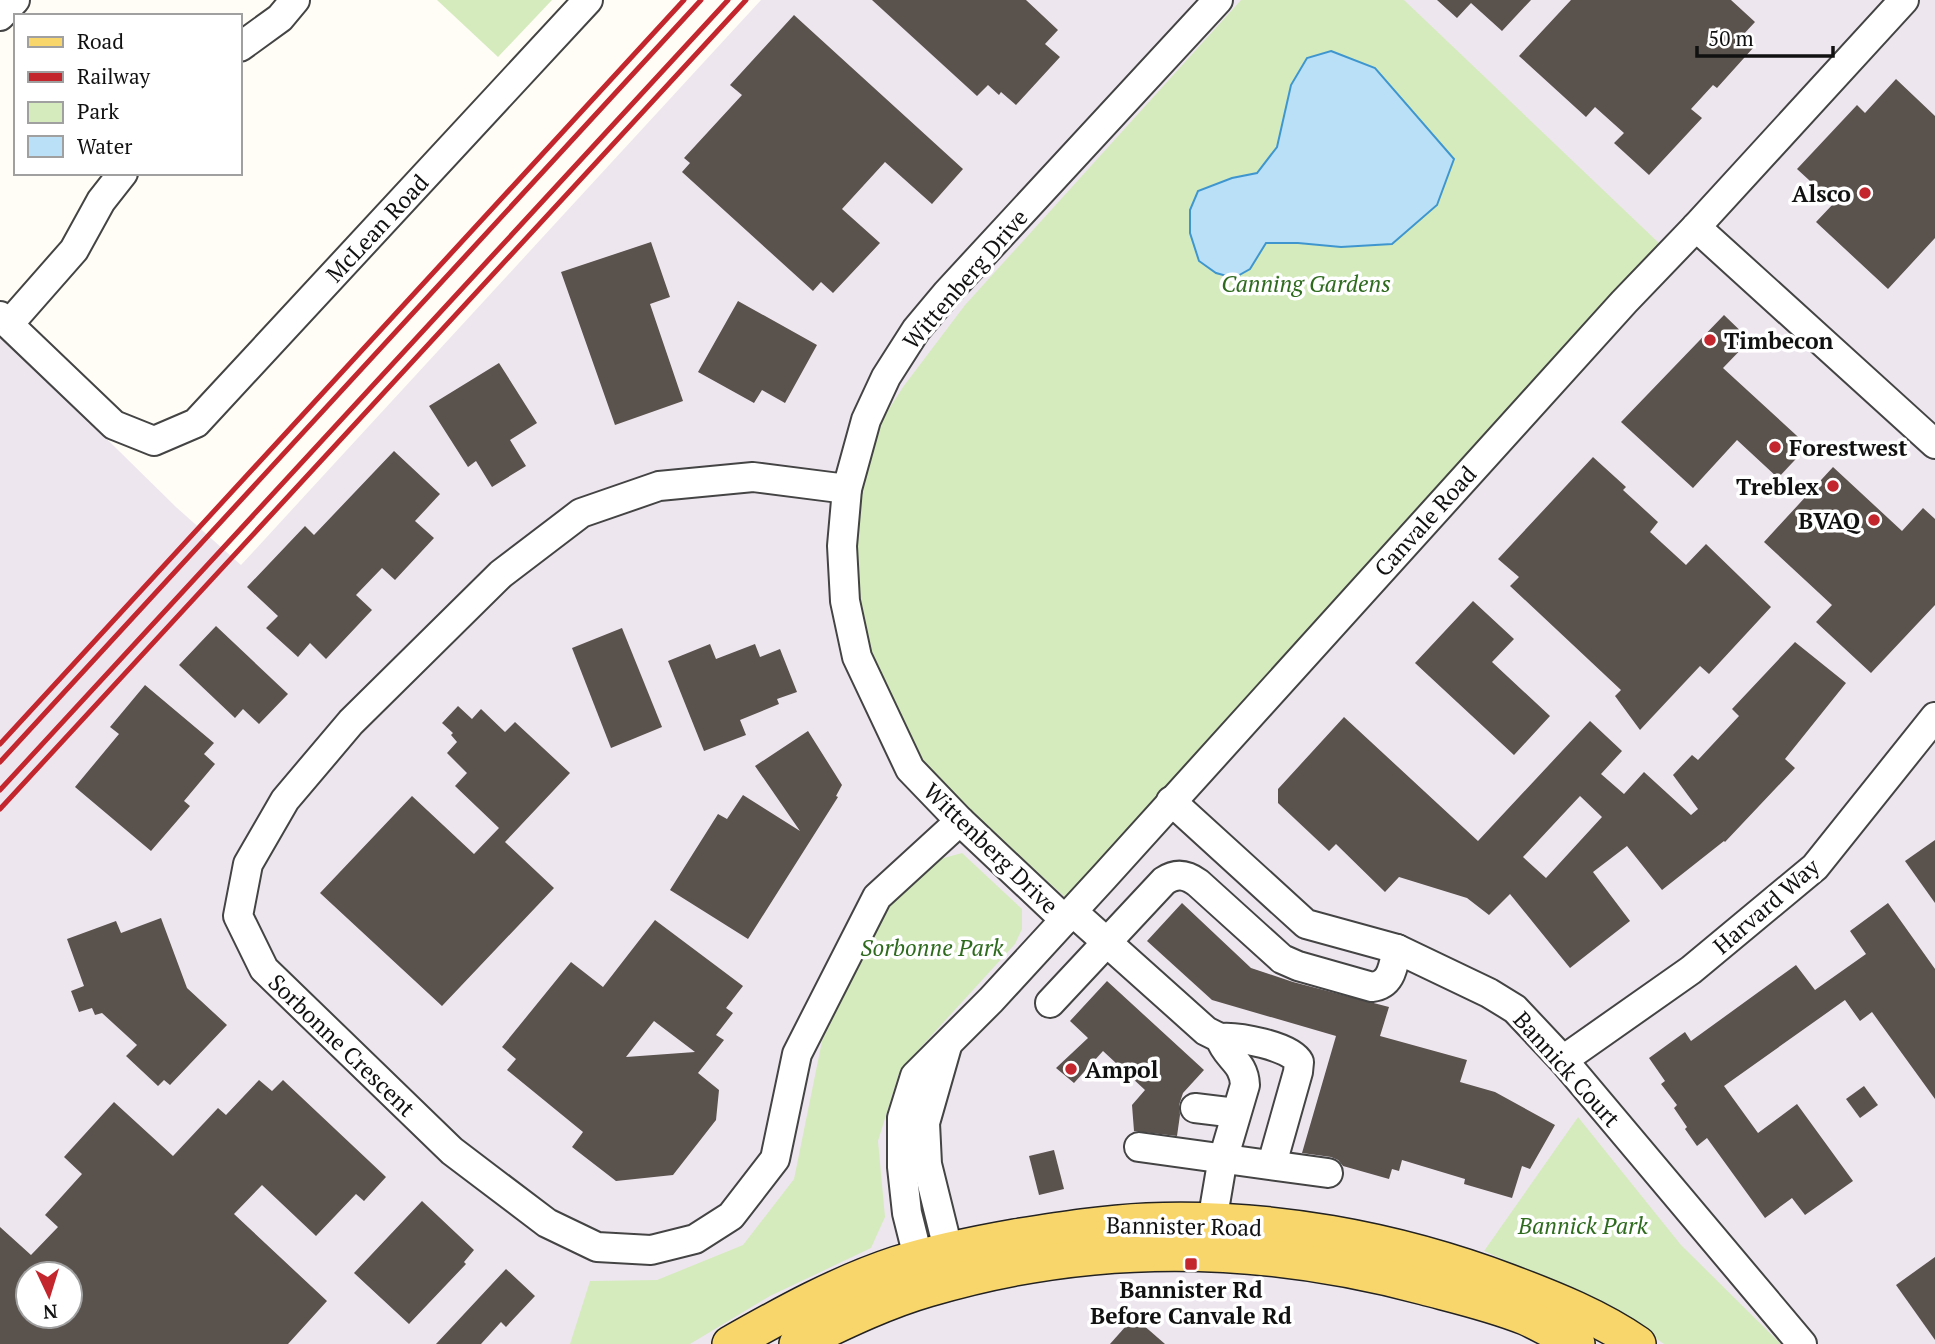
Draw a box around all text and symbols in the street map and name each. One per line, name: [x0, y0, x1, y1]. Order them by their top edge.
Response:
legend: [14, 14, 242, 175]
scale bar: [1697, 14, 1834, 58]
text: 50 m: [1708, 24, 1754, 52]
text: Road: [77, 27, 124, 55]
text: Railway: [77, 62, 151, 90]
text: Park: [77, 97, 119, 125]
text: Water: [77, 132, 132, 160]
street label: McLean Road: [319, 167, 435, 289]
place label: Alsco: [1792, 178, 1851, 209]
marker: Alsco: [1857, 185, 1873, 201]
street label: Wittenberg Drive: [896, 202, 1034, 356]
park label: Canning Gardens: [1221, 268, 1391, 299]
place label: Timbecon: [1724, 325, 1834, 356]
marker: Timbecon: [1702, 332, 1718, 348]
place label: Forestwest: [1789, 432, 1907, 463]
marker: Forestwest: [1767, 439, 1783, 455]
street label: Canvale Road: [1367, 459, 1483, 583]
place label: Treblex: [1736, 471, 1819, 502]
marker: Treblex: [1825, 478, 1841, 494]
place label: BVAQ: [1798, 505, 1861, 536]
marker: BVAQ: [1866, 512, 1882, 528]
street label: Wittenberg Drive: [917, 776, 1065, 920]
street label: Harvard Way: [1706, 851, 1826, 961]
park label: Sorbonne Park: [860, 932, 1005, 963]
street label: Sorbonne Crescent: [262, 967, 422, 1123]
street label: Bannick Court: [1507, 1004, 1628, 1134]
place label: Ampol: [1085, 1054, 1159, 1085]
marker: Ampol: [1063, 1061, 1079, 1077]
street label: Bannister Road: [1106, 1209, 1262, 1243]
park label: Bannick Park: [1517, 1210, 1649, 1241]
marker: Bannister Rd Before Canvale Rd: [1183, 1256, 1199, 1272]
north arrow: [14, 1260, 84, 1330]
place label: Bannister Rd Before Canvale Rd: [1090, 1274, 1292, 1331]
text: N: [42, 1299, 58, 1325]

